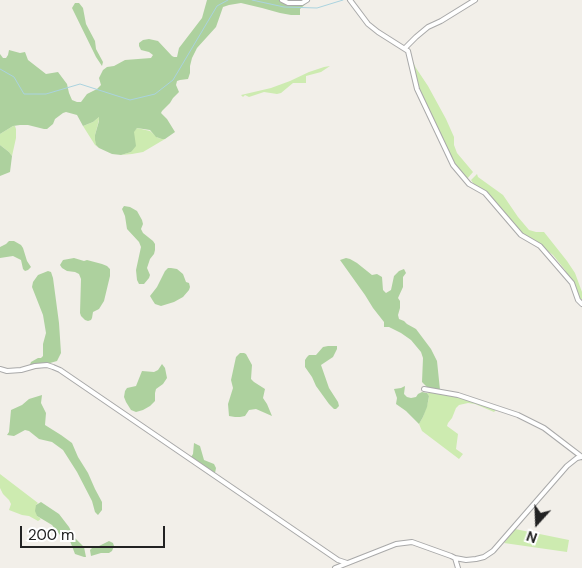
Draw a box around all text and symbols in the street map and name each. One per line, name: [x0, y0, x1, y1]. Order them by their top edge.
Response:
north arrow: [512, 498, 562, 548]
scale bar: [22, 516, 168, 548]
text: 200 m: [28, 525, 74, 545]
text: N: [524, 527, 540, 547]

